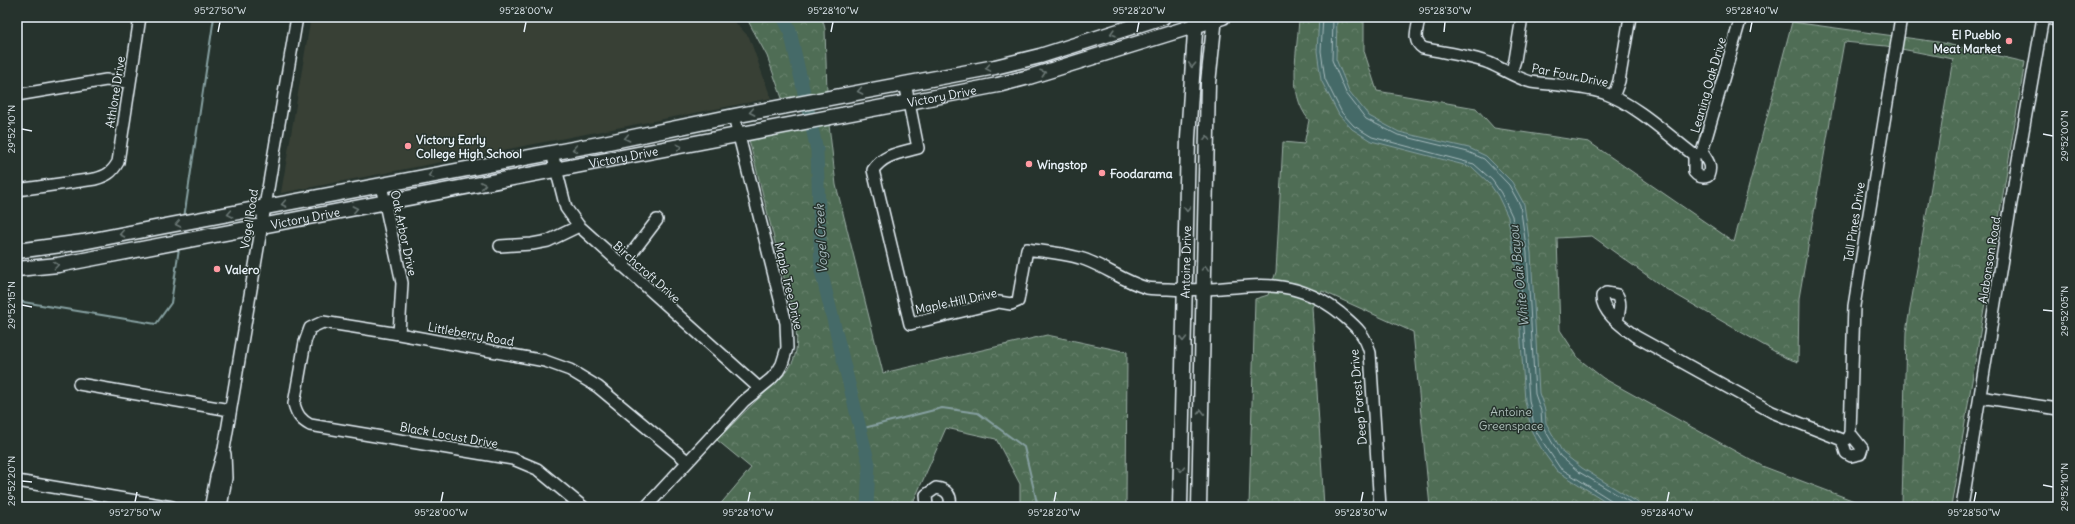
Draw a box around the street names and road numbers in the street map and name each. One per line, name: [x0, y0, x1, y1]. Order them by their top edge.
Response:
street label: Leaning Oak Drive: [1687, 35, 1729, 135]
street label: Athlone Drive: [102, 55, 128, 129]
street label: Par Four Drive: [1530, 60, 1610, 90]
street label: Victory Drive: [906, 82, 978, 110]
street label: Victory Drive: [588, 143, 659, 171]
street label: Tall Pines Drive: [1840, 181, 1868, 263]
street label: Vogel Road: [237, 188, 261, 250]
street label: Oak Arbor Drive: [388, 189, 420, 277]
street label: Victory Drive: [269, 204, 341, 232]
street label: Alabonson Road: [1975, 216, 2003, 304]
street label: Antoine Drive: [1177, 226, 1194, 299]
street label: Birchcroft Drive: [610, 238, 684, 306]
street label: Maple Tree Drive: [772, 241, 806, 331]
street label: Maple Hill Drive: [914, 285, 998, 317]
street label: Littleberry Road: [427, 319, 515, 349]
street label: Deep Forest Drive: [1346, 349, 1370, 445]
street label: Black Locust Drive: [399, 419, 499, 451]

